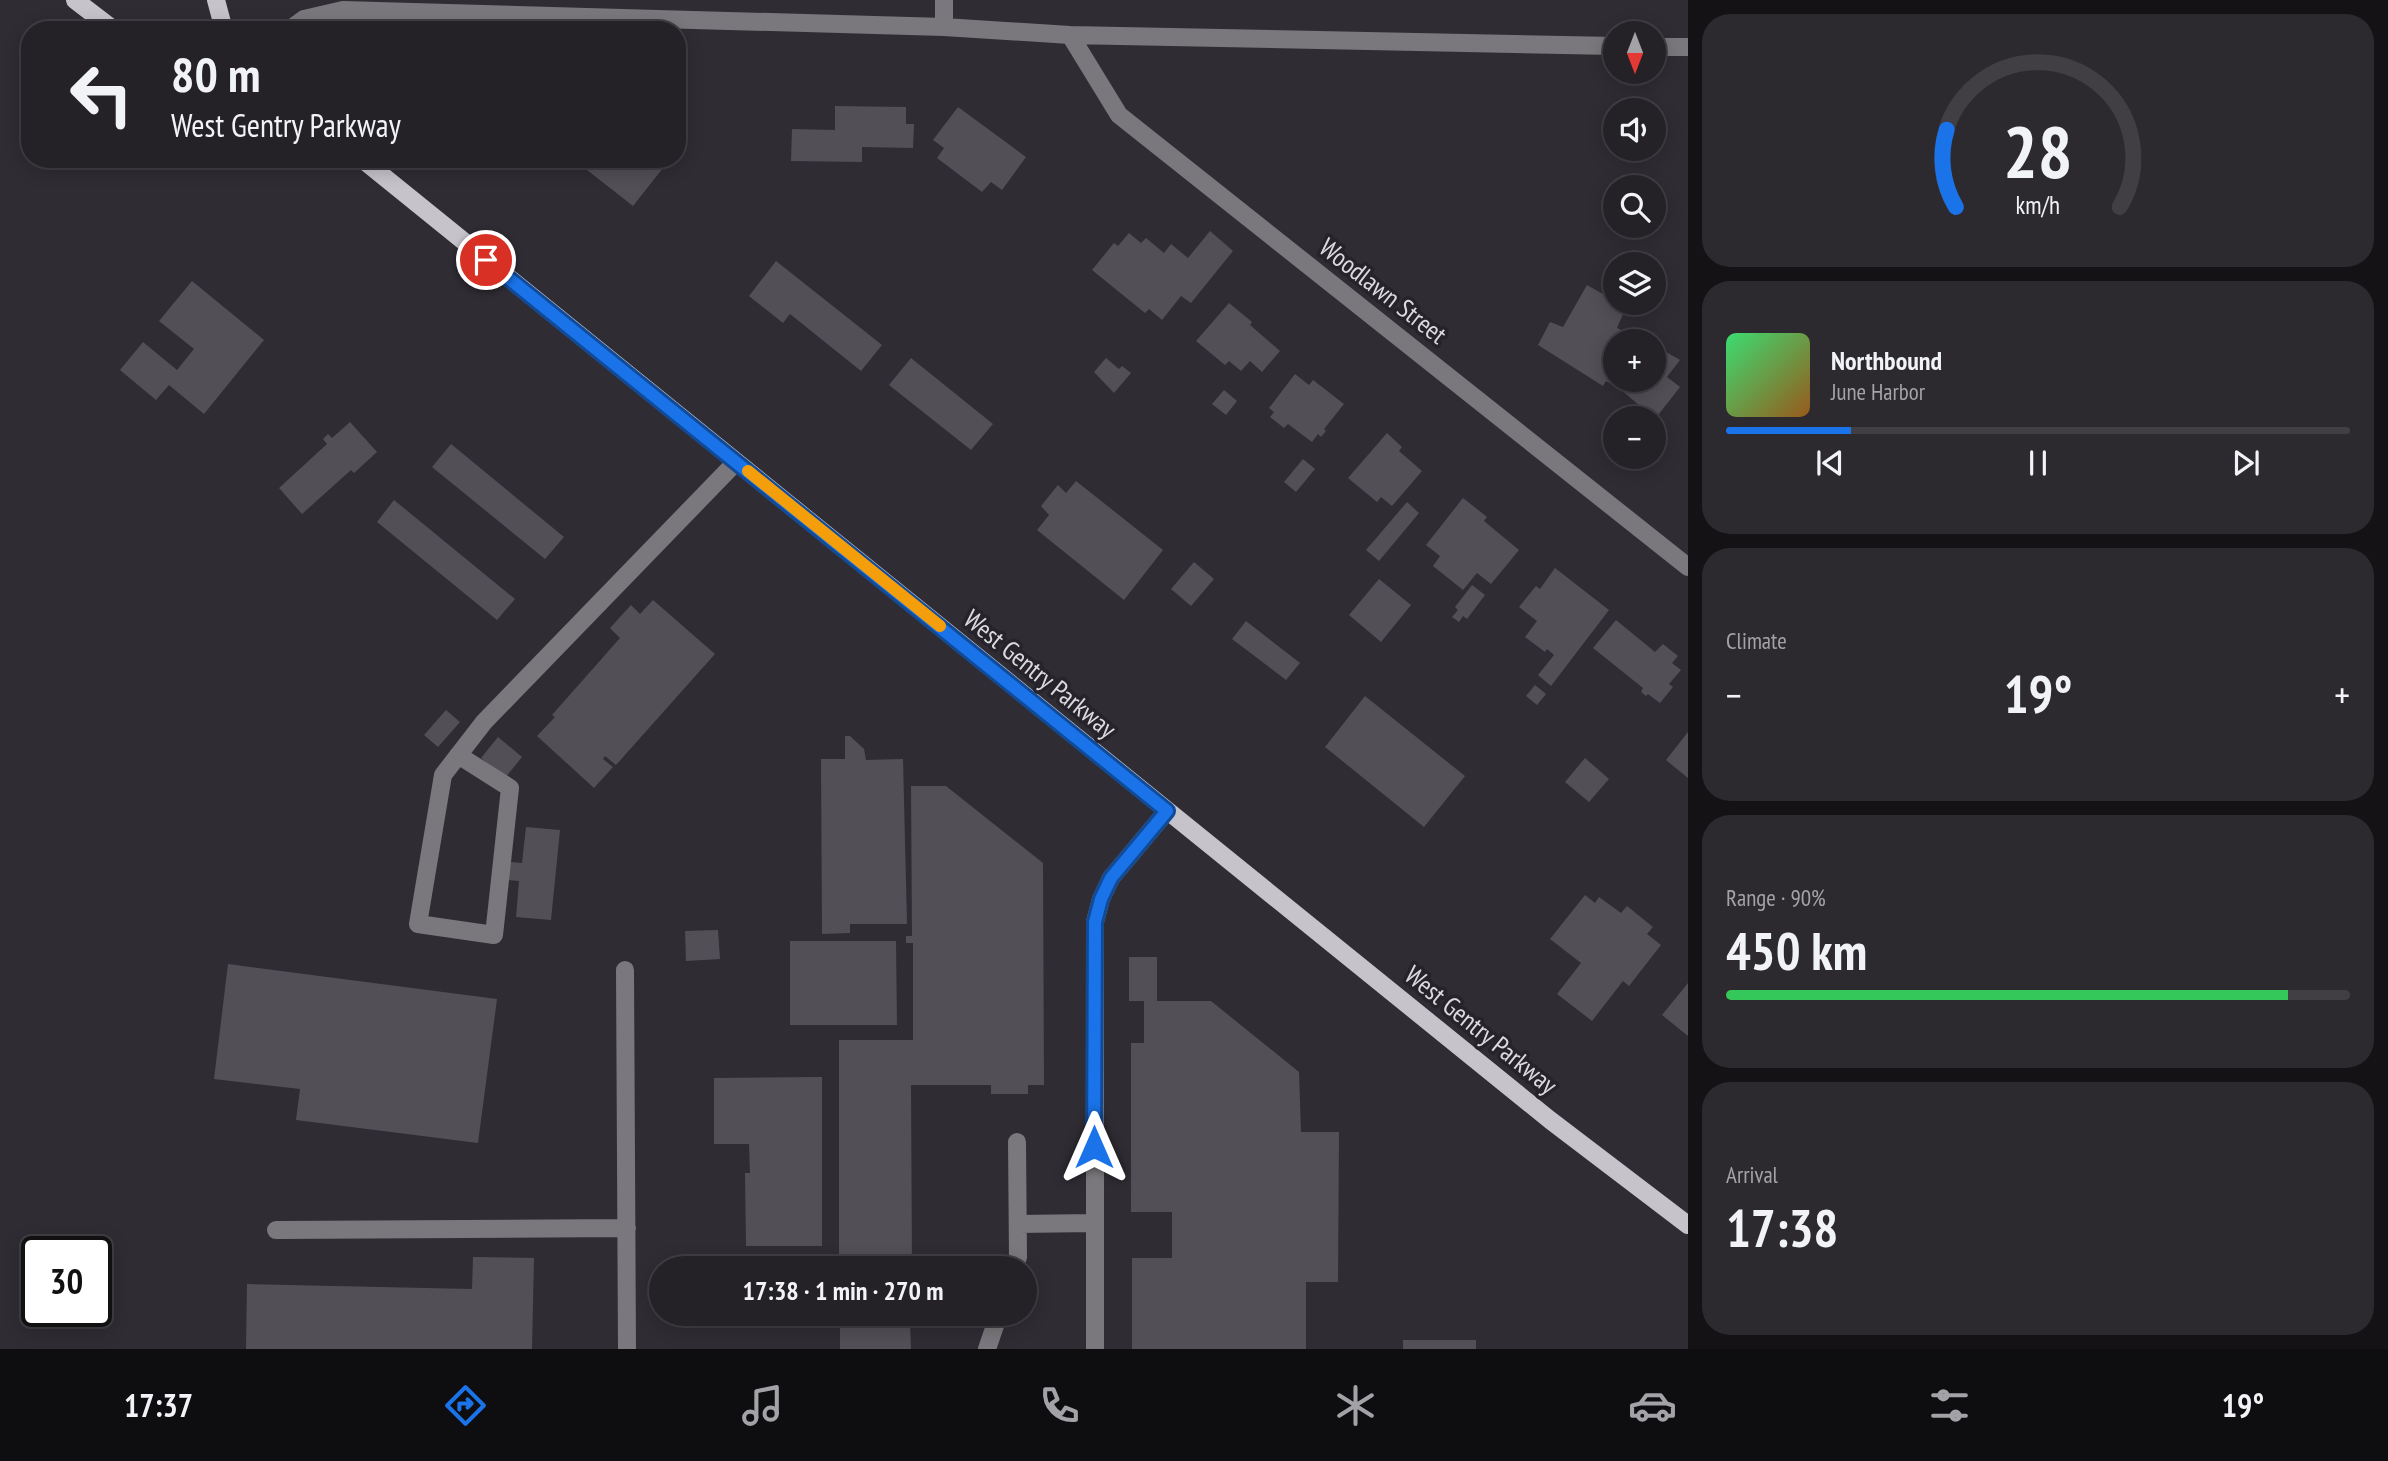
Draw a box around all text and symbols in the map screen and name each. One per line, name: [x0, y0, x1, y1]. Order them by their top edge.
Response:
north arrow: [1603, 21, 1666, 84]
map controls: [1603, 21, 1666, 469]
text: 80 m: [171, 42, 260, 106]
icon: left: [56, 49, 147, 140]
button: sound: [1603, 98, 1666, 161]
text: 28: [2003, 103, 2073, 197]
text: West Gentry Parkway: [171, 104, 401, 146]
button: search: [1603, 175, 1666, 238]
text: km/h: [2016, 188, 2060, 220]
pin: [456, 230, 516, 290]
street label: Woodlawn Street: [1313, 231, 1454, 351]
icon: arrive: [467, 241, 505, 279]
button: layers: [1603, 252, 1666, 315]
button: +: [1603, 329, 1666, 392]
text: Northbound: [1831, 344, 1942, 377]
text: June Harbor: [1831, 377, 1925, 406]
button: −: [1603, 406, 1666, 469]
icon: previous: [1811, 444, 1849, 482]
icon: pause: [2019, 444, 2057, 482]
icon: next: [2227, 444, 2265, 482]
street label: West Gentry Parkway: [957, 602, 1123, 745]
text: Climate: [1726, 626, 1787, 655]
text: 19°: [2004, 660, 2072, 727]
text: −: [1726, 670, 1742, 719]
text: +: [2334, 670, 2350, 719]
text: Range · 90%: [1726, 883, 1826, 912]
text: 450 km: [1726, 917, 1867, 984]
street label: West Gentry Parkway: [1398, 958, 1564, 1101]
position arrow: [1057, 1110, 1131, 1184]
text: Arrival: [1726, 1160, 1778, 1189]
text: 17:38: [1726, 1194, 1838, 1261]
speed limit sign: 30: [21, 1236, 112, 1327]
text: 17:38 · 1 min · 270 m: [743, 1274, 943, 1307]
icon: directions: [441, 1381, 490, 1430]
icon: music: [738, 1381, 787, 1430]
icon: phone: [1035, 1381, 1084, 1430]
icon: climate: [1331, 1381, 1380, 1430]
icon: car: [1628, 1381, 1677, 1430]
icon: filters: [1925, 1381, 1974, 1430]
text: 17:37: [124, 1384, 193, 1426]
text: 19°: [2222, 1384, 2264, 1426]

